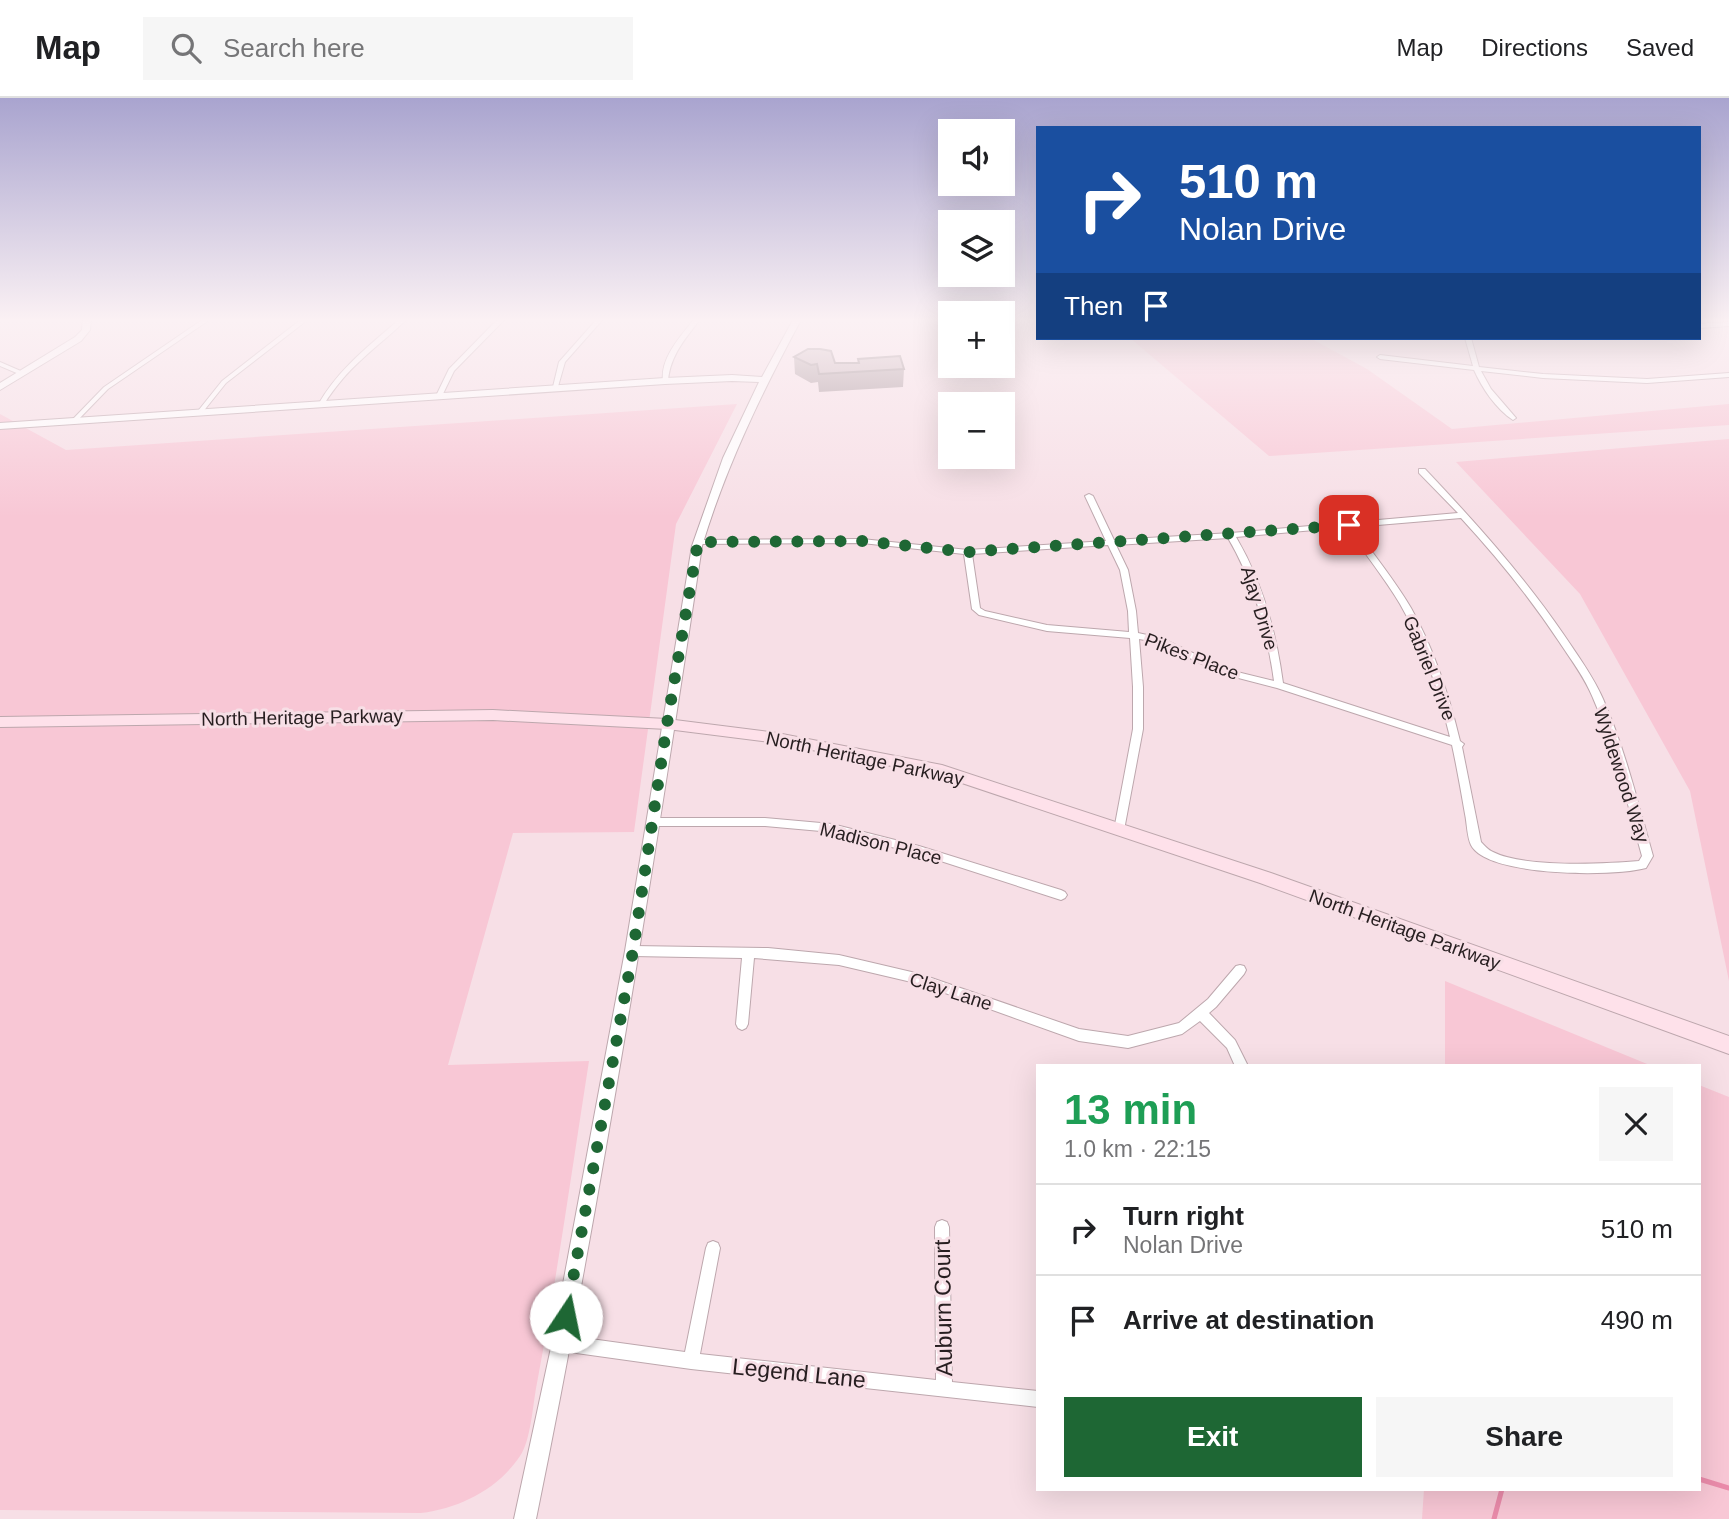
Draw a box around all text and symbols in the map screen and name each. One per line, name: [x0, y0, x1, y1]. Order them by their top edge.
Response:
search box: [143, 17, 633, 80]
text: Map: [35, 29, 101, 66]
icon: search: [167, 29, 205, 67]
text: Search here: [223, 33, 365, 63]
text: Map: [1397, 34, 1443, 61]
text: Directions: [1481, 34, 1588, 61]
text: Saved: [1626, 34, 1694, 61]
map controls: [938, 119, 1015, 469]
button: sound: [938, 119, 1015, 196]
icon: right: [1064, 154, 1155, 245]
text: 510 m: [1179, 154, 1318, 208]
button: layers: [938, 210, 1015, 287]
text: Nolan Drive: [1179, 211, 1346, 247]
icon: arrive: [1137, 287, 1175, 325]
text: Then: [1064, 291, 1123, 321]
button: +: [938, 301, 1015, 378]
button: −: [938, 392, 1015, 469]
pin: [1319, 495, 1379, 555]
icon: arrive: [1330, 506, 1368, 544]
street label: Ajay Drive: [1237, 564, 1282, 653]
street label: Gabriel Drive: [1399, 613, 1460, 724]
street label: Pikes Place: [1142, 629, 1242, 684]
street label: North Heritage Parkway: [201, 705, 404, 730]
street label: Wyldewood Way: [1590, 705, 1653, 846]
street label: North Heritage Parkway: [764, 727, 966, 790]
street label: Madison Place: [818, 818, 944, 869]
street label: North Heritage Parkway: [1306, 885, 1504, 974]
street label: Clay Lane: [907, 968, 995, 1015]
text: 13 min: [1064, 1086, 1197, 1133]
button: close: [1599, 1087, 1673, 1161]
text: 1.0 km · 22:15: [1064, 1136, 1211, 1162]
text: Turn right: [1123, 1201, 1244, 1231]
icon: right: [1064, 1211, 1102, 1249]
text: 510 m: [1601, 1214, 1673, 1244]
text: Nolan Drive: [1123, 1232, 1243, 1258]
street label: Auburn Court: [929, 1239, 957, 1377]
position arrow: [529, 1280, 603, 1354]
icon: arrive: [1064, 1302, 1102, 1340]
text: Arrive at destination: [1123, 1305, 1374, 1335]
text: 490 m: [1601, 1305, 1673, 1335]
street label: Legend Lane: [731, 1353, 867, 1393]
button: Exit: [1064, 1397, 1362, 1477]
button: Share: [1376, 1397, 1673, 1477]

